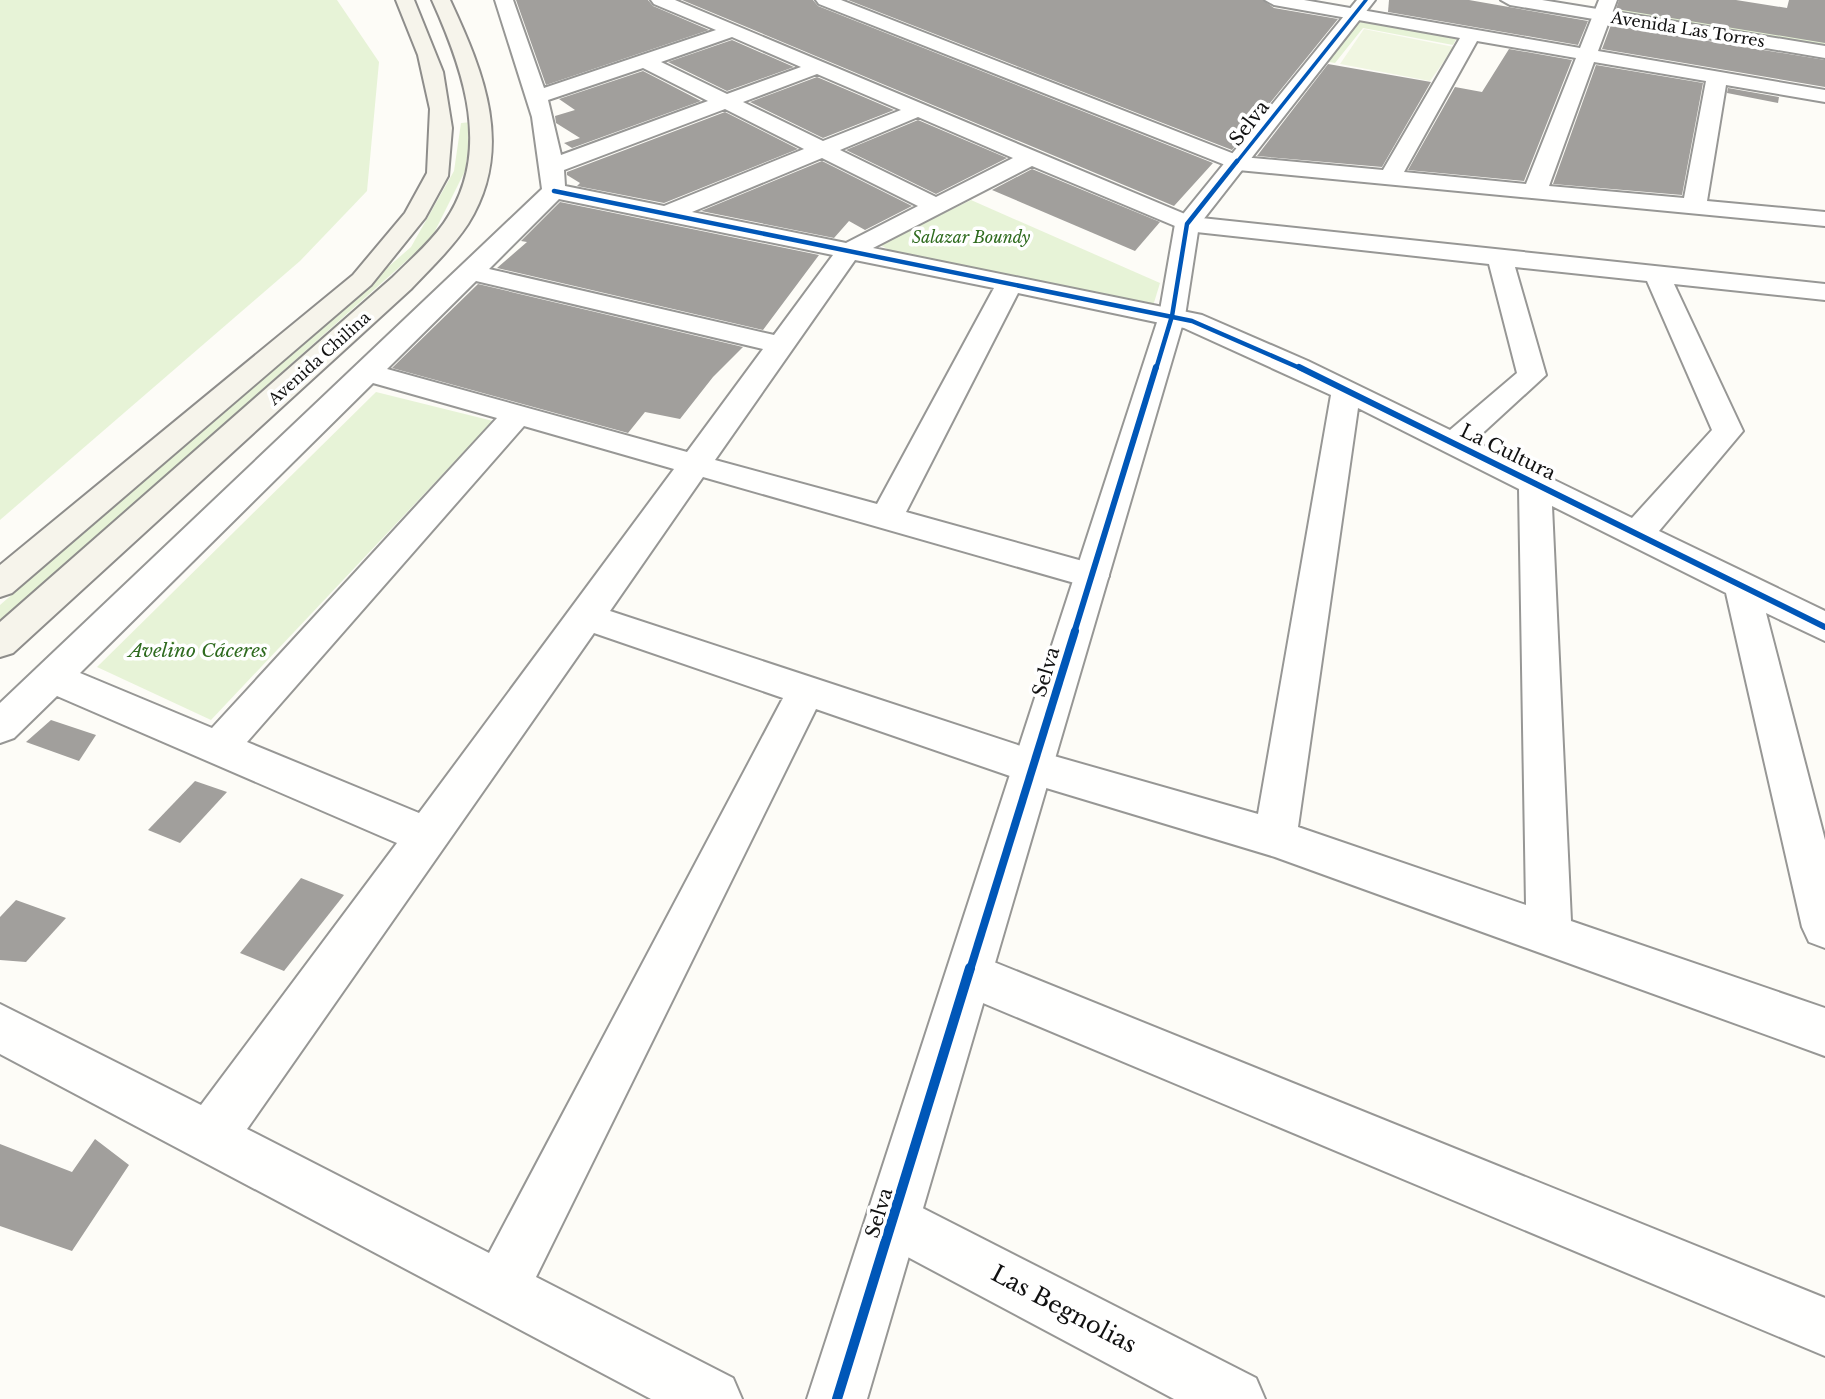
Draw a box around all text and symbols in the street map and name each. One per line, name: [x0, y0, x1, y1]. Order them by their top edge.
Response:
street label: Avenida Las Torres: [1609, 7, 1766, 51]
street label: Selva: [1224, 95, 1274, 150]
park label: Salazar Boundy: [912, 227, 1031, 247]
street label: Avenida Chilina: [263, 307, 374, 410]
street label: La Cultura: [1457, 419, 1560, 485]
park label: Avelino Cáceres: [126, 639, 267, 662]
street label: Selva: [1028, 644, 1065, 700]
street label: Selva: [861, 1185, 898, 1241]
street label: Las Begnolias: [987, 1259, 1141, 1359]

